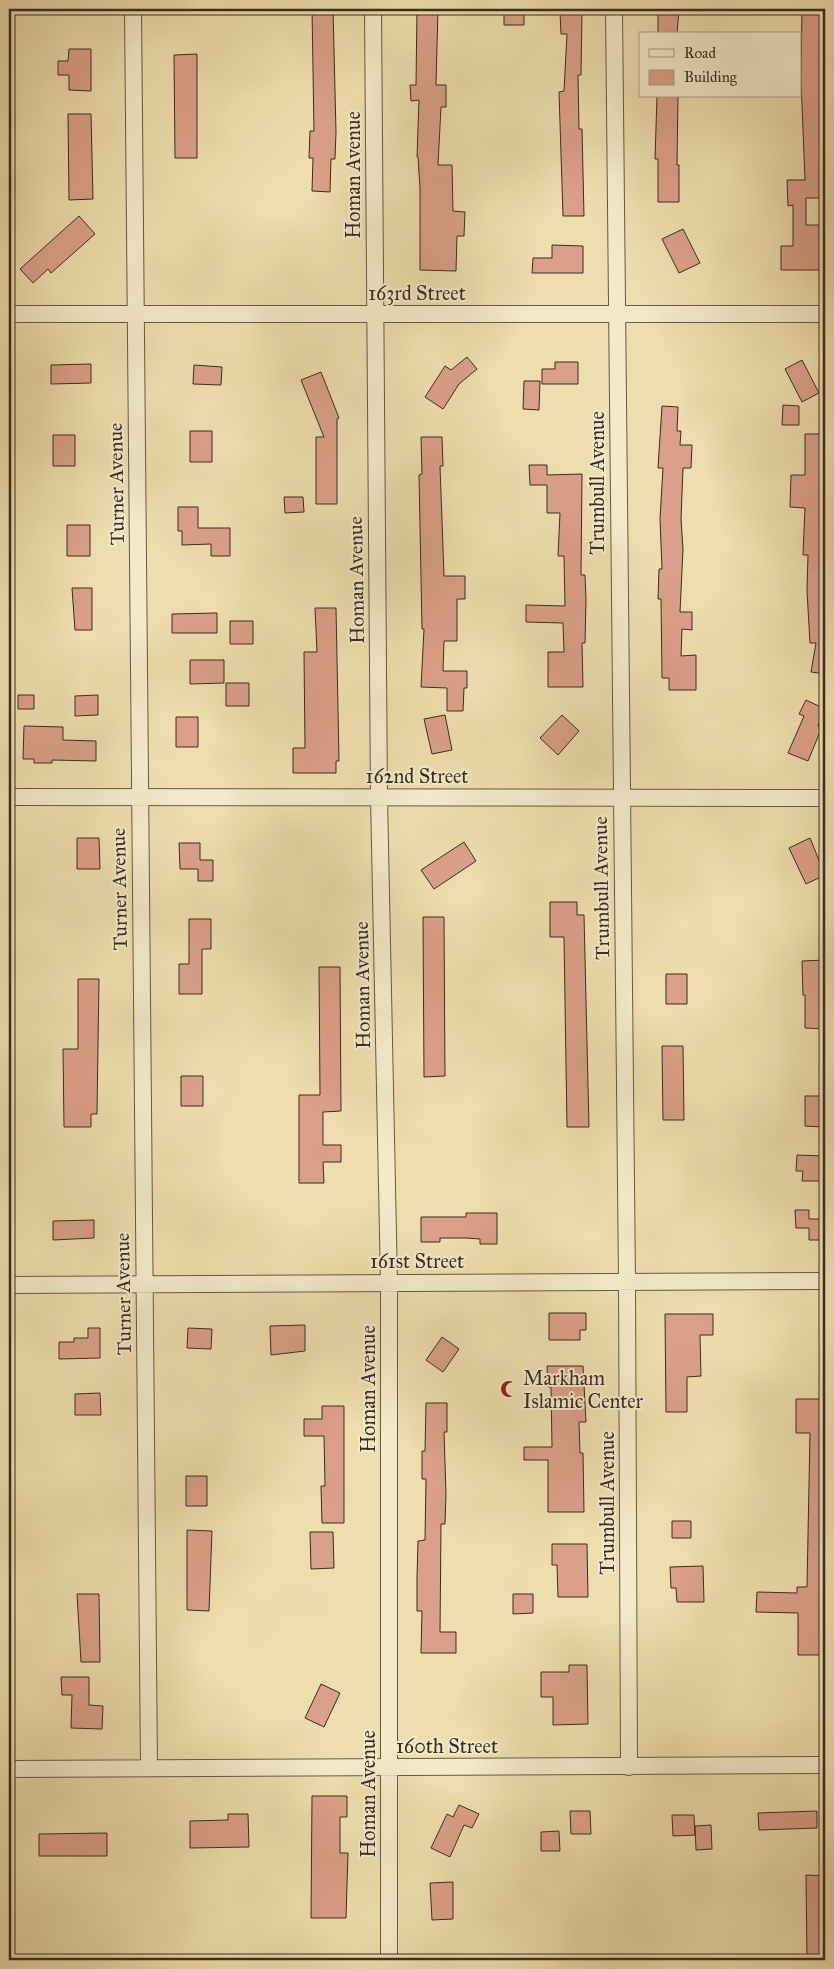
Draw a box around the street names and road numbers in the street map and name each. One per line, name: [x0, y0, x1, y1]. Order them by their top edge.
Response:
street label: Homan Avenue: [341, 111, 365, 239]
street label: 163rd Street: [368, 281, 466, 305]
street label: Trumbull Avenue: [585, 411, 609, 555]
street label: Turner Avenue: [103, 423, 129, 545]
street label: Homan Avenue: [343, 516, 369, 644]
street label: 162nd Street: [366, 764, 468, 788]
street label: Trumbull Avenue: [588, 816, 614, 960]
street label: Turner Avenue: [106, 828, 132, 950]
street label: Homan Avenue: [349, 921, 375, 1049]
street label: Turner Avenue: [110, 1233, 136, 1355]
street label: 161st Street: [370, 1249, 464, 1273]
street label: Homan Avenue: [356, 1325, 380, 1453]
street label: Trumbull Avenue: [595, 1431, 619, 1575]
street label: Homan Avenue: [356, 1730, 380, 1858]
street label: 160th Street: [396, 1734, 498, 1758]

